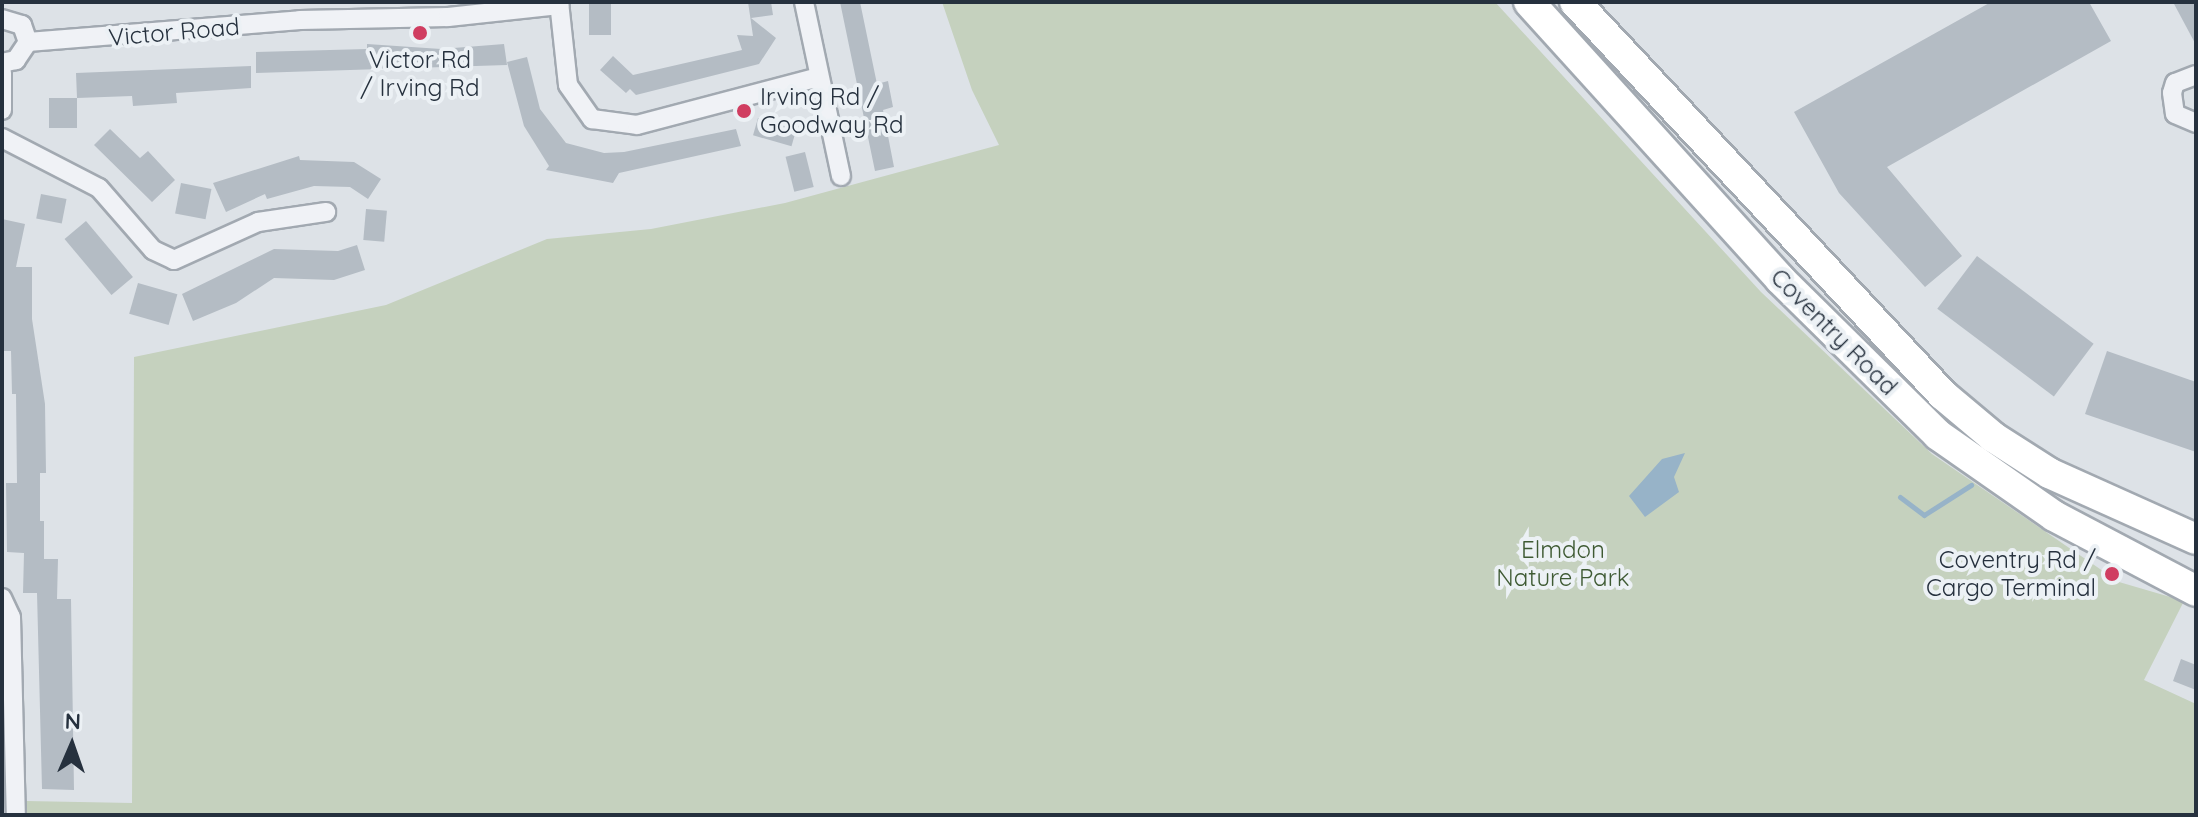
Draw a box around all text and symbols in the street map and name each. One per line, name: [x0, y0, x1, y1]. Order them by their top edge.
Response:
street label: Victor Road: [107, 12, 241, 52]
marker: Victor Rd / Irving Rd: [411, 24, 429, 42]
place label: Victor Rd / Irving Rd: [360, 46, 480, 102]
place label: Irving Rd / Goodway Rd: [760, 83, 904, 139]
marker: Irving Rd / Goodway Rd: [735, 102, 753, 120]
street label: Coventry Road: [1765, 263, 1903, 401]
park label: Elmdon Nature Park: [1496, 536, 1630, 592]
place label: Coventry Rd / Cargo Terminal: [1926, 546, 2096, 602]
marker: Coventry Rd / Cargo Terminal: [2103, 565, 2121, 583]
north arrow: [32, 705, 112, 785]
text: N: [64, 707, 81, 735]

